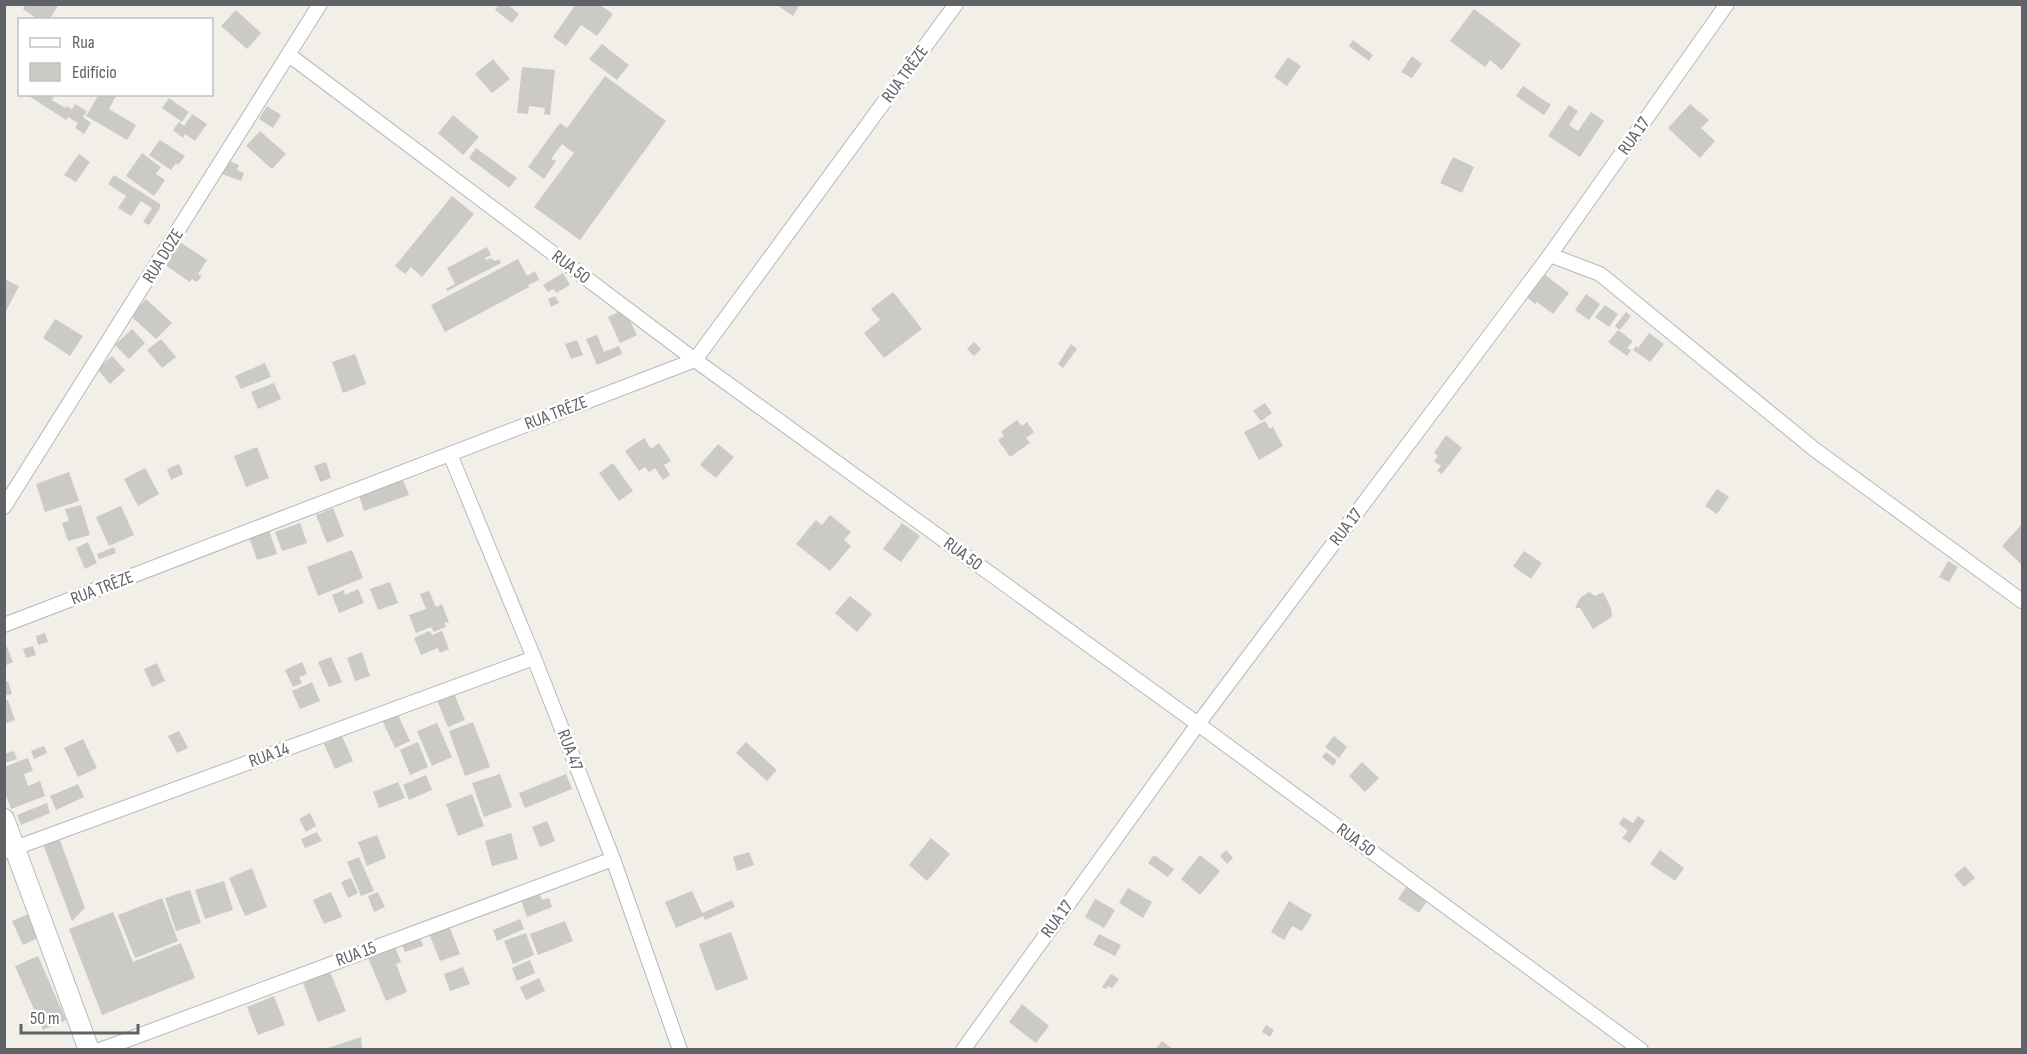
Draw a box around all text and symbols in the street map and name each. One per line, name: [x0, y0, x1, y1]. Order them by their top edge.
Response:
legend: [18, 18, 213, 96]
text: Rua: [72, 32, 95, 53]
street label: RUA TRÊZE: [877, 41, 933, 107]
text: Edifício: [72, 62, 117, 83]
street label: RUA 17: [1614, 113, 1655, 159]
street label: RUA DOZE: [138, 225, 188, 287]
street label: RUA 50: [548, 246, 594, 288]
street label: RUA TRÊZE: [522, 391, 590, 435]
street label: RUA 17: [1325, 504, 1367, 550]
street label: RUA 50: [940, 533, 986, 575]
street label: RUA TRÊZE: [68, 566, 136, 610]
street label: RUA 47: [553, 727, 588, 774]
street label: RUA 14: [246, 738, 292, 772]
street label: RUA 50: [1333, 819, 1379, 861]
street label: RUA 17: [1036, 896, 1078, 942]
street label: RUA 15: [333, 937, 379, 971]
scale bar: [21, 997, 138, 1035]
text: 50 m: [30, 1008, 60, 1029]

